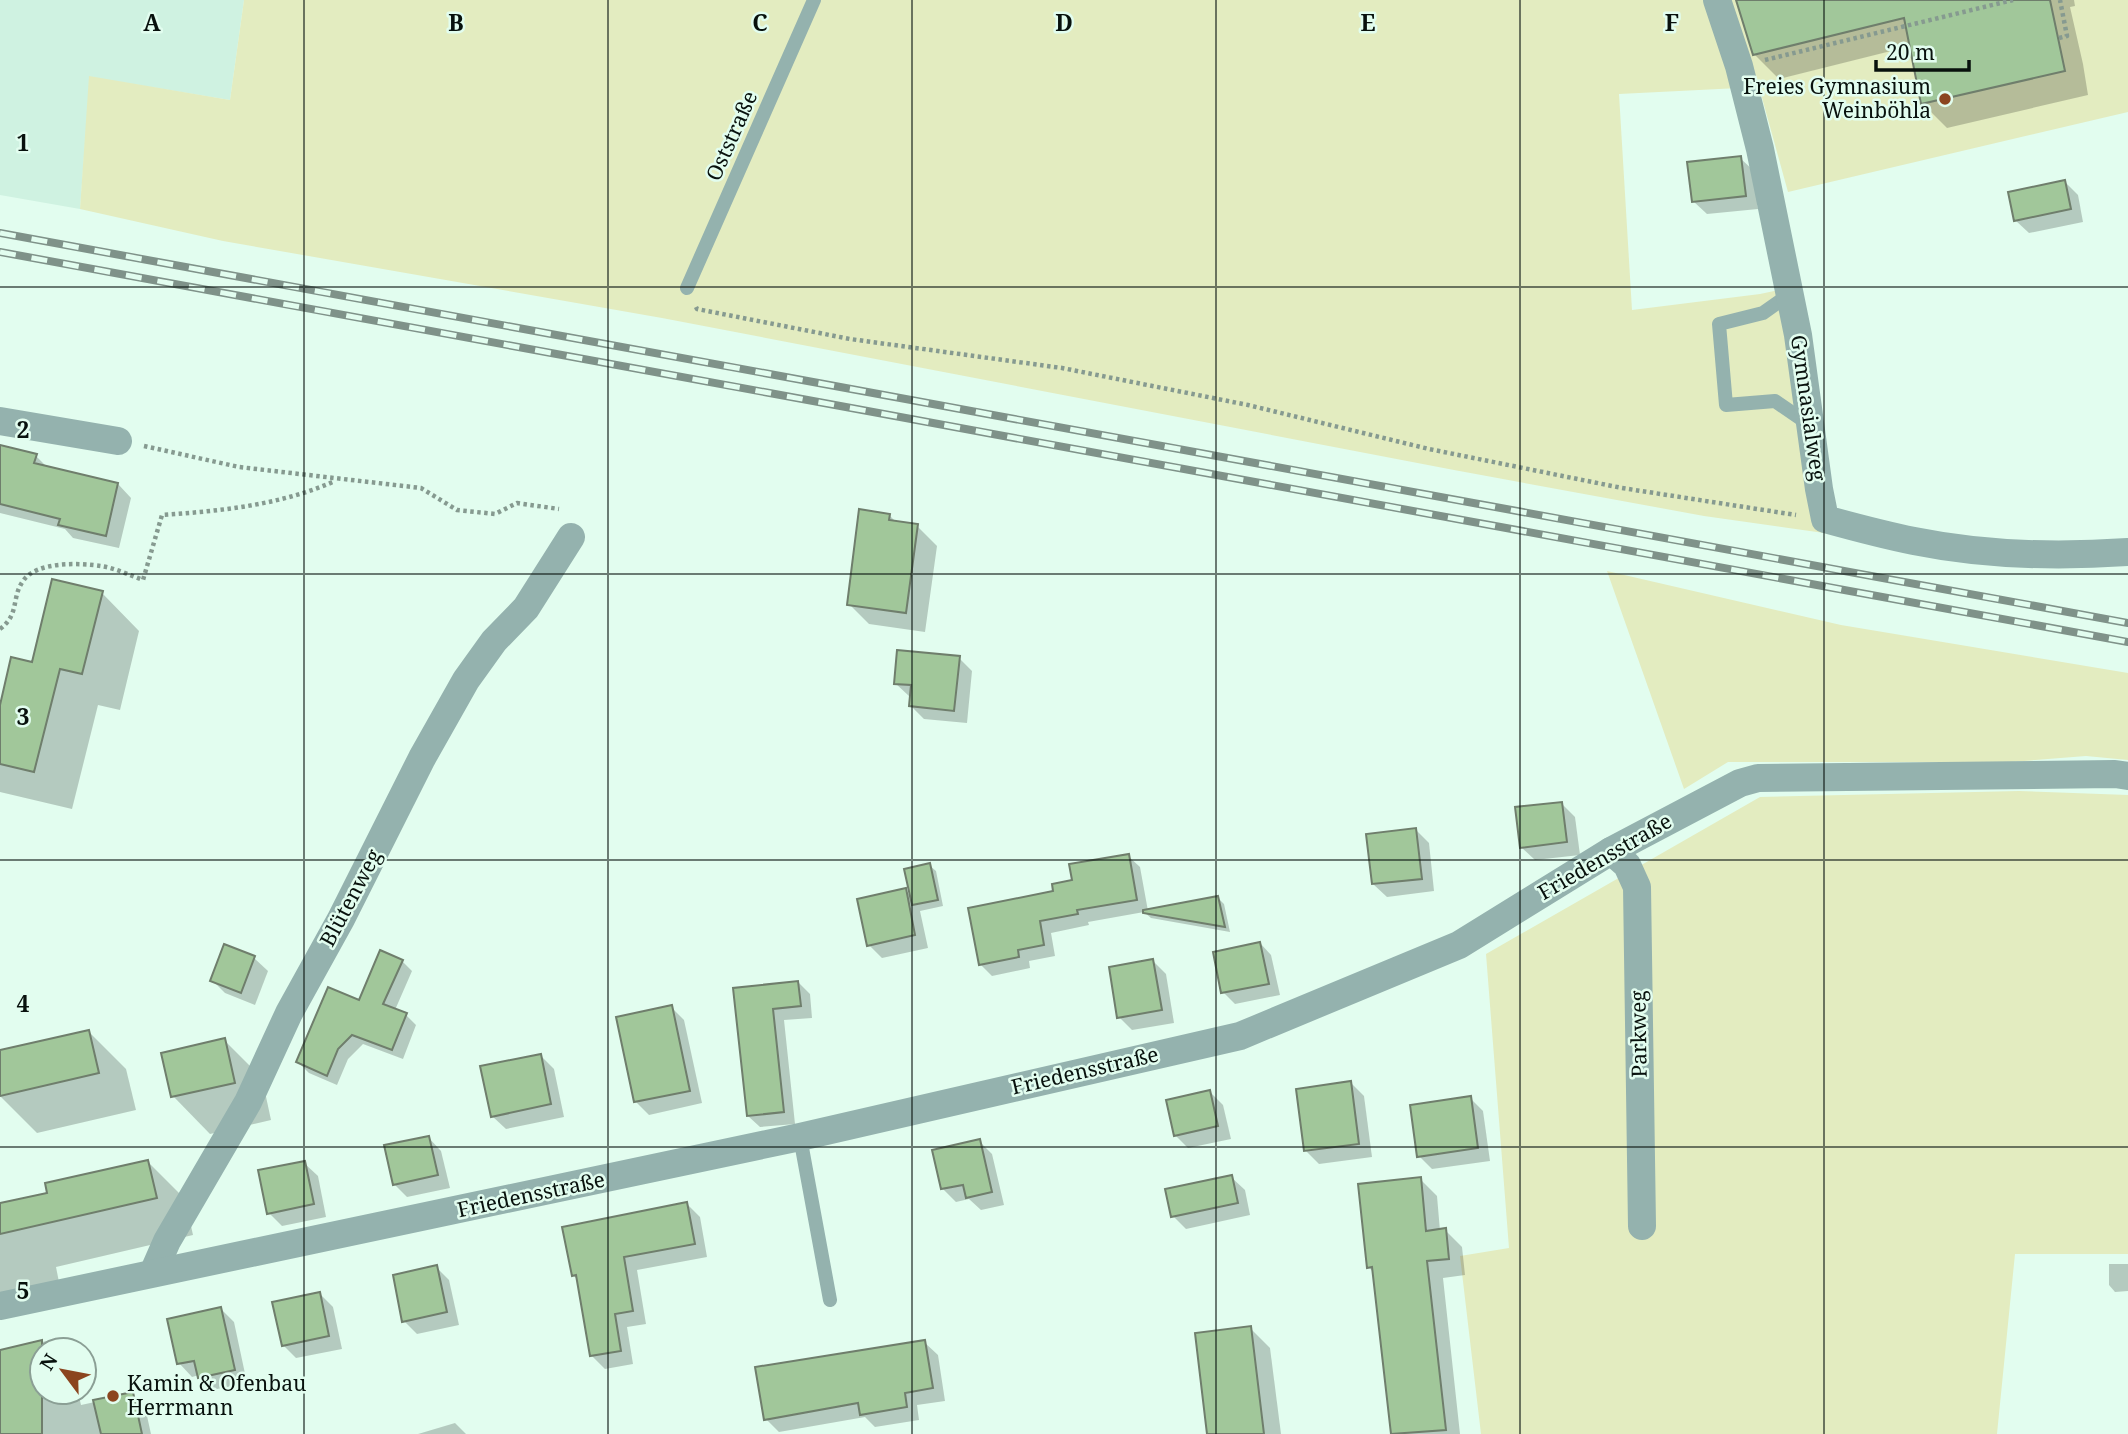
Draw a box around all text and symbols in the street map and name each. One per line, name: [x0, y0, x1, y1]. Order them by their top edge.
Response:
text: A: [143, 6, 161, 38]
text: B: [448, 6, 464, 38]
text: C: [752, 6, 768, 38]
text: D: [1055, 6, 1073, 38]
text: E: [1360, 6, 1376, 38]
text: F: [1665, 6, 1679, 38]
scale bar: [1876, 28, 1969, 72]
text: 20 m: [1886, 38, 1935, 66]
place label: Freies Gymnasium Weinböhla: [1743, 72, 1931, 124]
street label: Oststraße: [699, 86, 763, 185]
marker: Freies Gymnasium Weinböhla: [1937, 91, 1953, 107]
text: 1: [17, 126, 30, 158]
street label: Gymnasialweg: [1785, 333, 1833, 483]
text: 2: [17, 413, 30, 445]
text: 3: [17, 700, 30, 732]
street label: Friedensstraße: [1532, 806, 1677, 906]
street label: Blütenweg: [313, 843, 388, 951]
text: 4: [17, 987, 30, 1019]
street label: Parkweg: [1623, 989, 1653, 1078]
street label: Friedensstraße: [1008, 1039, 1161, 1101]
street label: Friedensstraße: [454, 1165, 607, 1223]
text: 5: [17, 1274, 30, 1306]
north arrow: [28, 1336, 98, 1406]
text: N: [34, 1349, 64, 1375]
place label: Kamin & Ofenbau Herrmann: [127, 1369, 306, 1421]
marker: Kamin & Ofenbau Herrmann: [105, 1388, 121, 1404]

